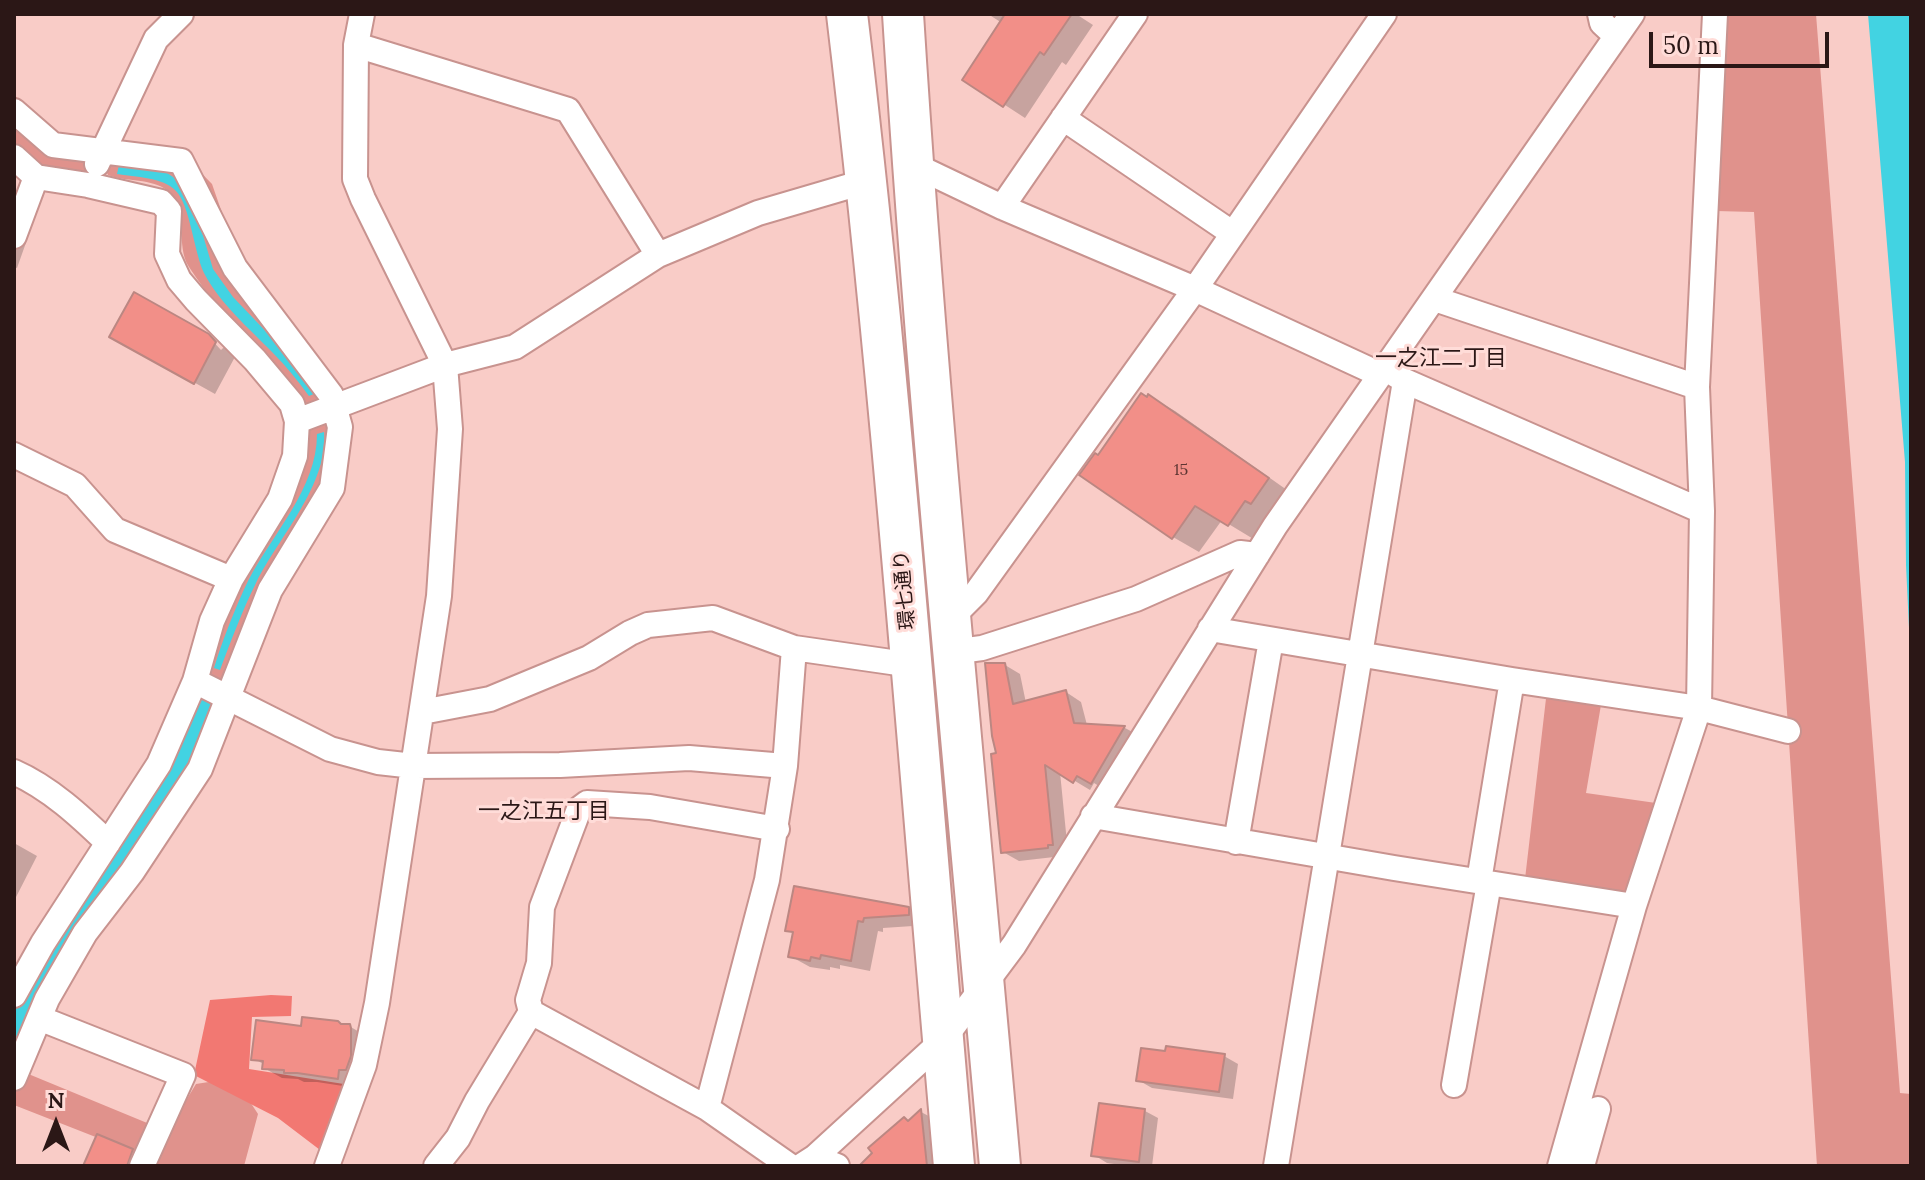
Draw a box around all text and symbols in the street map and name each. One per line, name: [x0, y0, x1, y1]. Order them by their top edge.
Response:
scale bar: [1653, 16, 1833, 66]
text: 50 m: [1663, 30, 1719, 61]
district label: 一之江二丁目: [1375, 346, 1507, 372]
house number: 15: [1174, 460, 1188, 480]
street label: 環七通り: [890, 549, 920, 631]
district label: 一之江五丁目: [478, 799, 610, 825]
north arrow: [16, 1084, 96, 1164]
text: N: [47, 1086, 65, 1114]

